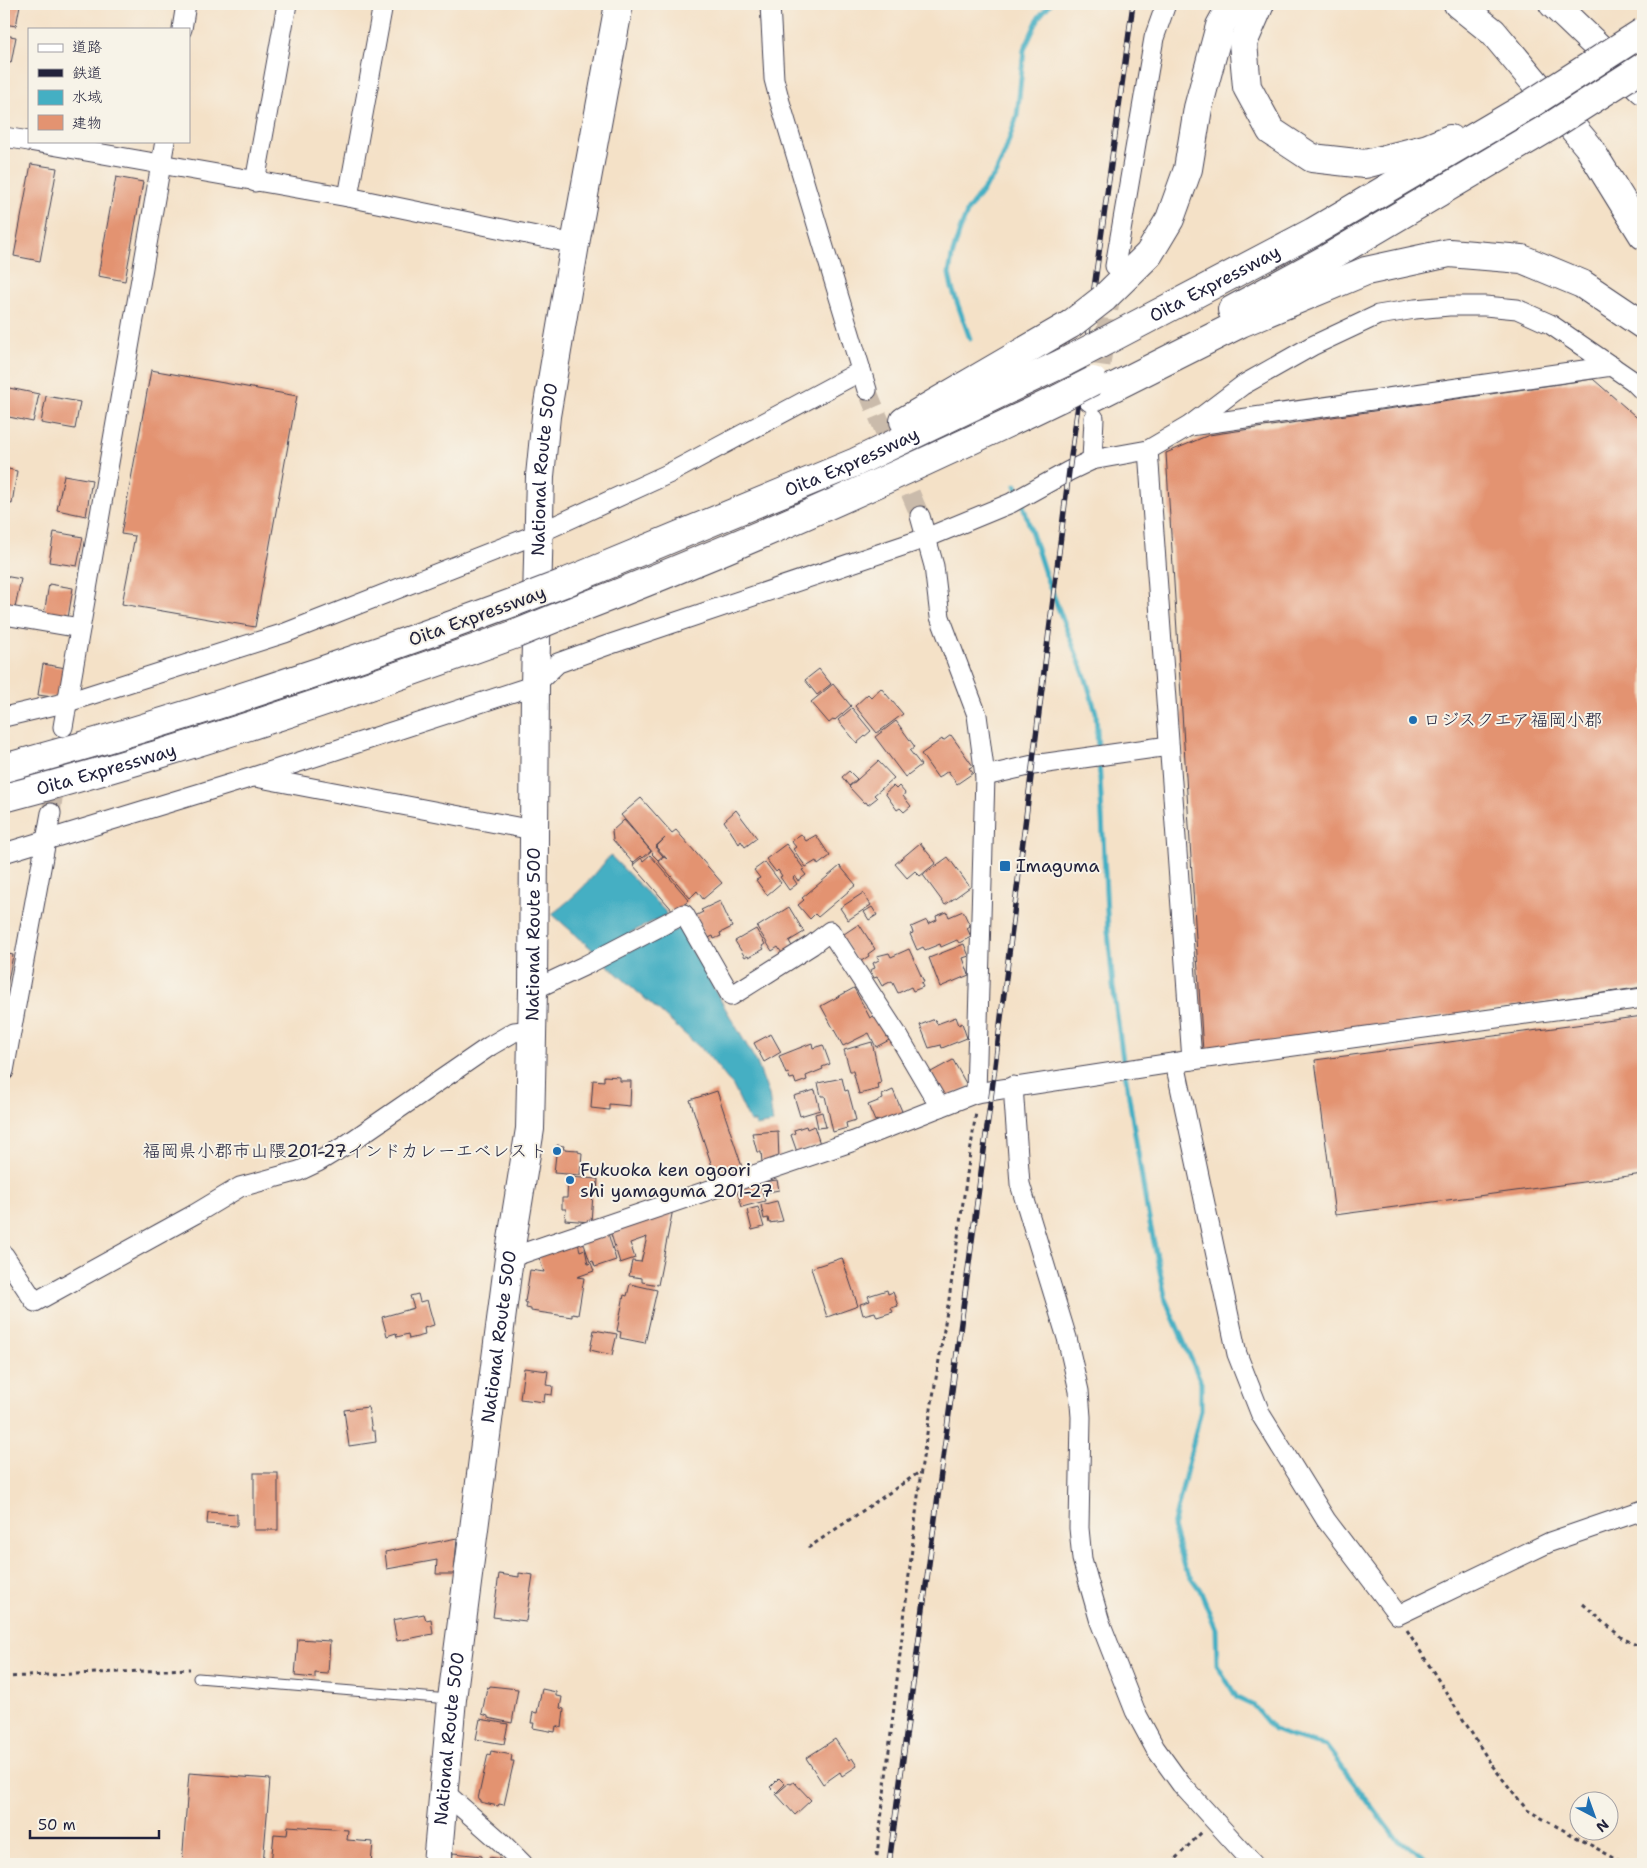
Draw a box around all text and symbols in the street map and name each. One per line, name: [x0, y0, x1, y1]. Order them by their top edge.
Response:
legend: [28, 28, 190, 142]
text: 道路: [72, 37, 102, 57]
text: 鉄道: [72, 63, 102, 83]
text: 水域: [72, 87, 102, 107]
text: 建物: [72, 113, 102, 133]
street label: Oita Expressway: [1145, 239, 1284, 328]
street label: National Route 500: [526, 381, 563, 557]
street label: Oita Expressway: [781, 422, 923, 502]
street label: Oita Expressway: [405, 580, 549, 652]
place label: ロジスクエア福岡小郡: [1423, 708, 1602, 732]
marker: ロジスクエア福岡小郡: [1407, 714, 1419, 726]
street label: Oita Expressway: [34, 738, 179, 801]
street label: National Route 500: [520, 847, 546, 1021]
place label: Imaguma: [1016, 854, 1100, 878]
marker: Imaguma: [998, 859, 1012, 873]
place label: 福岡県小郡市山隈201-27インドカレーエベレスト: [143, 1139, 547, 1163]
marker: 福岡県小郡市山隈201-27インドカレーエベレスト: [551, 1145, 563, 1157]
place label: Fukuoka ken ogoori shi yamaguma 201-27: [580, 1158, 773, 1203]
marker: Fukuoka ken ogoori shi yamaguma 201-27: [564, 1174, 576, 1186]
street label: National Route 500: [476, 1248, 522, 1425]
street label: National Route 500: [429, 1650, 470, 1826]
north arrow: [1570, 1790, 1620, 1840]
scale bar: [30, 1808, 159, 1840]
text: 50 m: [38, 1815, 76, 1835]
text: N: [1592, 1815, 1613, 1836]

